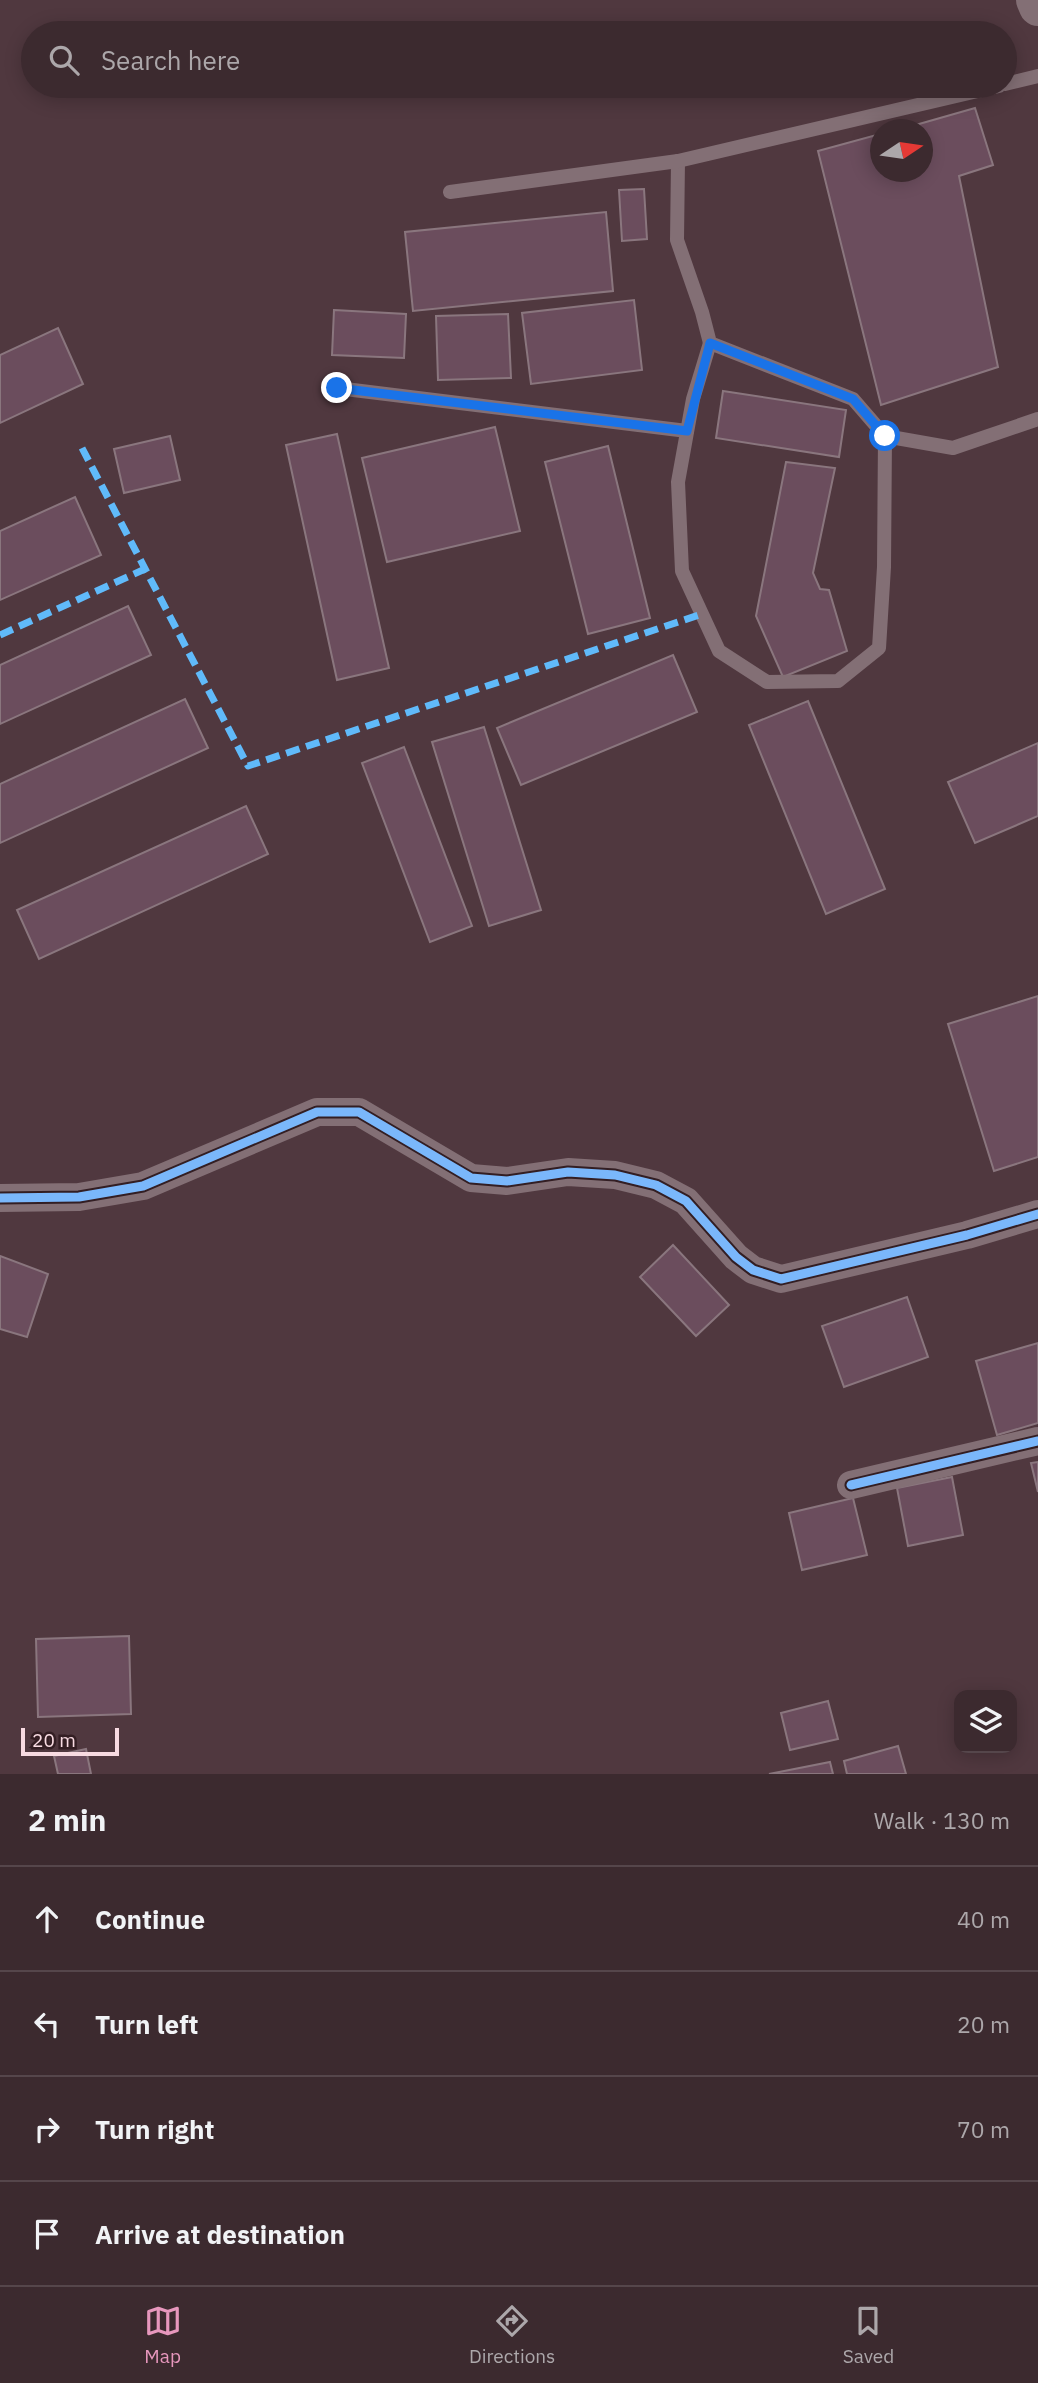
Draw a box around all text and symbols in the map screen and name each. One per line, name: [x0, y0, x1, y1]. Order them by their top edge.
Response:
search box: [21, 21, 1017, 98]
icon: search: [45, 41, 83, 79]
text: Search here: [101, 43, 240, 77]
north arrow: [870, 119, 933, 182]
route end: [321, 372, 352, 403]
route start: [869, 420, 900, 451]
map controls: [954, 1690, 1017, 1753]
button: layers: [954, 1690, 1017, 1753]
scale bar: [21, 1725, 119, 1757]
text: 20 m: [32, 1728, 76, 1752]
text: 2 min: [28, 1800, 106, 1839]
text: Walk · 130 m: [874, 1805, 1010, 1835]
icon: ahead: [28, 1900, 66, 1938]
text: Continue: [95, 1902, 205, 1936]
text: 40 m: [957, 1904, 1010, 1934]
icon: left: [28, 2005, 66, 2043]
text: Turn left: [95, 2007, 198, 2041]
text: 20 m: [957, 2009, 1010, 2039]
icon: right: [28, 2110, 66, 2148]
text: Turn right: [95, 2112, 214, 2146]
text: 70 m: [957, 2114, 1010, 2144]
icon: arrive: [28, 2215, 66, 2253]
text: Arrive at destination: [95, 2217, 345, 2251]
tab: Map: [144, 2302, 182, 2368]
tab: Directions: [469, 2302, 555, 2368]
tab: Saved: [843, 2302, 894, 2368]

